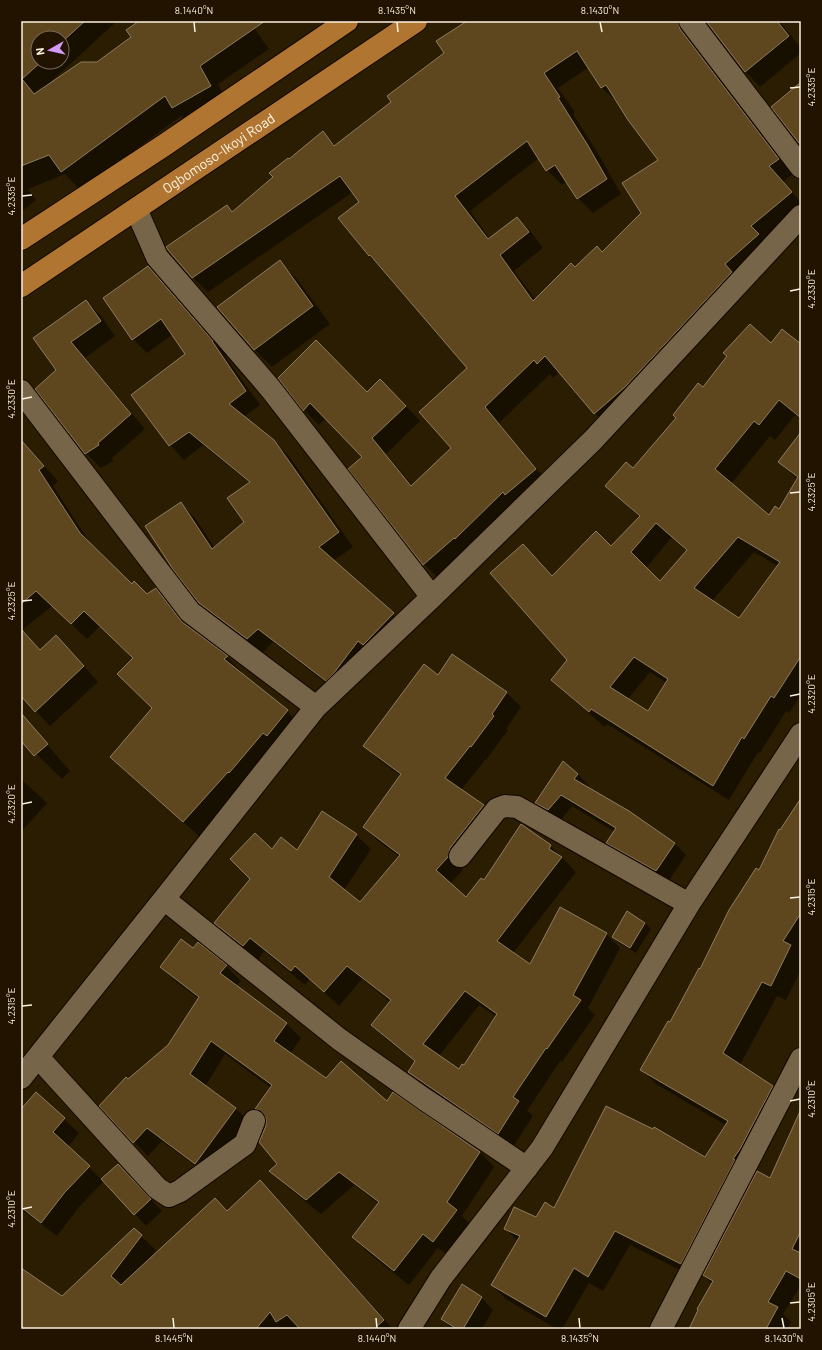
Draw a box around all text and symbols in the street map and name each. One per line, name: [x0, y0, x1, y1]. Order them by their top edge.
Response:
text: 8.1440°N: [175, 4, 213, 16]
text: 8.1435°N: [378, 4, 416, 16]
text: 8.1430°N: [581, 4, 619, 16]
north arrow: [30, 30, 70, 70]
text: N: [33, 47, 47, 56]
text: 4.2335°E: [805, 68, 817, 106]
street label: Ogbomoso-Ikoyi Road: [159, 109, 278, 197]
text: 4.2335°E: [5, 177, 17, 215]
text: 4.2330°E: [805, 269, 817, 309]
text: 4.2330°E: [5, 379, 17, 419]
text: 4.2325°E: [805, 472, 817, 512]
text: 4.2325°E: [5, 581, 17, 621]
text: 4.2320°E: [805, 674, 817, 714]
text: 4.2320°E: [5, 784, 17, 824]
text: 4.2315°E: [805, 878, 817, 916]
text: 4.2315°E: [5, 987, 17, 1025]
text: 4.2310°E: [805, 1080, 817, 1118]
text: 4.2310°E: [5, 1190, 17, 1228]
text: 4.2305°E: [805, 1282, 817, 1322]
text: 8.1445°N: [155, 1332, 193, 1344]
text: 8.1440°N: [358, 1332, 396, 1344]
text: 8.1435°N: [561, 1332, 599, 1344]
text: 8.1430°N: [765, 1332, 803, 1344]

